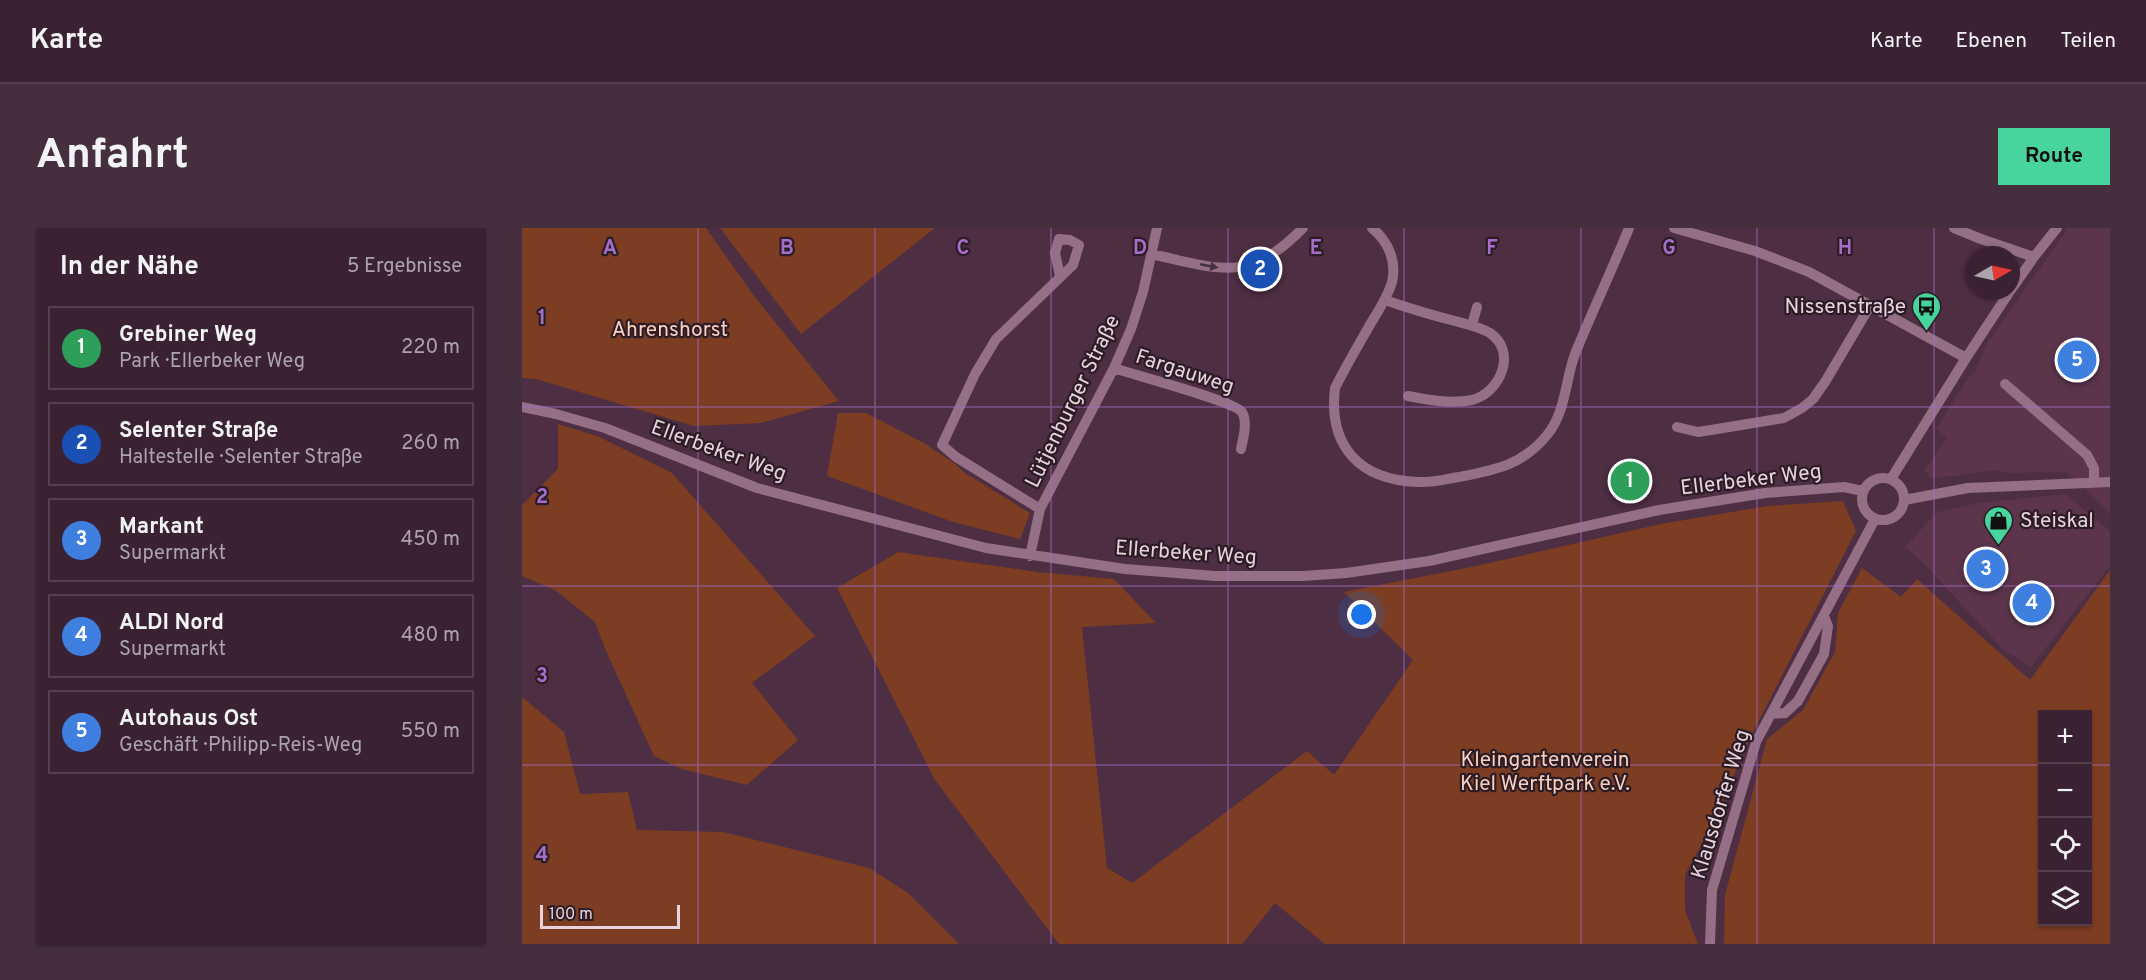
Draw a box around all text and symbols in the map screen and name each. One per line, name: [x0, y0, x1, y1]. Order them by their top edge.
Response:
text: Karte: [30, 23, 103, 59]
text: Karte: [1870, 28, 1922, 55]
text: Ebenen: [1955, 28, 2027, 55]
text: Teilen: [2060, 28, 2116, 55]
button: Route: [1998, 128, 2110, 185]
text: Anfahrt: [36, 130, 189, 183]
text: A: [603, 236, 617, 262]
text: B: [780, 236, 794, 262]
text: C: [957, 236, 969, 262]
text: D: [1133, 236, 1147, 262]
text: E: [1310, 236, 1322, 262]
text: F: [1486, 236, 1498, 262]
text: G: [1662, 236, 1676, 262]
text: H: [1838, 236, 1852, 262]
pin: 2: [1240, 246, 1280, 291]
north arrow: [1966, 246, 2020, 300]
text: In der Nähe: [60, 251, 199, 284]
text: 5 Ergebnisse: [347, 254, 462, 280]
one-way arrow: [1199, 262, 1218, 271]
bus stop icon: Nissenstraße: [1911, 290, 1943, 332]
place label: Nissenstraße: [1785, 294, 1906, 321]
text: 1: [538, 306, 546, 332]
street label: Lütjenburger Straße: [1020, 311, 1127, 493]
park label: Ahrenshorst: [612, 317, 728, 344]
text: Grebiner Weg: [119, 322, 257, 349]
text: 1: [78, 335, 86, 361]
text: 220 m: [401, 335, 460, 361]
pin: 5: [2058, 338, 2096, 382]
street label: Fargauweg: [1132, 344, 1237, 401]
text: Park · Ellerbeker Weg: [119, 349, 305, 375]
street label: Ellerbeker Weg: [647, 414, 790, 488]
text: Selenter Straße: [119, 418, 278, 445]
text: 2: [75, 431, 88, 457]
text: 260 m: [401, 431, 460, 457]
text: Haltestelle · Selenter Straße: [119, 445, 363, 471]
pin: 1: [1610, 458, 1650, 504]
street label: Ellerbeker Weg: [1679, 458, 1823, 503]
text: 2: [536, 485, 548, 511]
shop icon: Steiskal: [1983, 504, 2015, 546]
place label: Steiskal: [2020, 508, 2094, 535]
text: Markant: [119, 514, 204, 541]
text: 3: [76, 527, 88, 553]
text: 450 m: [401, 527, 460, 553]
street label: Ellerbeker Weg: [1114, 535, 1258, 572]
text: Supermarkt: [119, 541, 226, 567]
pin: 3: [1966, 546, 2006, 592]
pin: 4: [2012, 580, 2052, 626]
your location: [1347, 600, 1376, 629]
text: ALDI Nord: [119, 610, 224, 637]
text: 4: [75, 623, 88, 649]
text: 480 m: [401, 623, 460, 649]
text: Supermarkt: [119, 637, 226, 663]
text: 3: [536, 664, 548, 690]
text: Autohaus Ost: [119, 706, 258, 733]
map controls: [2038, 710, 2092, 926]
button: +: [2038, 710, 2092, 764]
text: 5: [75, 719, 88, 745]
text: 550 m: [401, 719, 460, 745]
street label: Klausdorfer Weg: [1686, 726, 1757, 883]
text: Geschäft · Philipp-Reis-Weg: [119, 733, 362, 759]
park label: Kleingartenverein Kiel Werftpark e.V.: [1460, 747, 1630, 798]
button: −: [2038, 764, 2092, 818]
button: locate: [2038, 818, 2092, 872]
text: 4: [536, 843, 548, 869]
button: layers: [2038, 872, 2092, 926]
scale bar: [540, 902, 680, 930]
text: 100 m: [549, 905, 593, 925]

